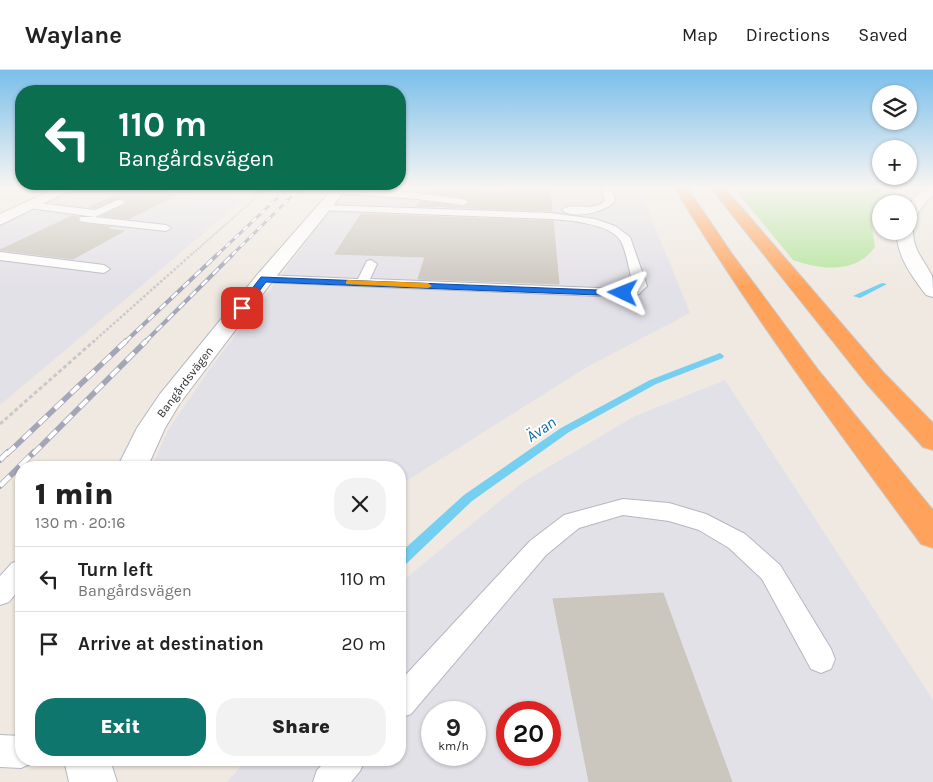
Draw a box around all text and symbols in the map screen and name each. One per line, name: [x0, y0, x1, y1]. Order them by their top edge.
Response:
text: Waylane: [25, 21, 122, 49]
text: Map: [682, 24, 718, 46]
text: Directions: [746, 24, 830, 46]
text: Saved: [858, 24, 908, 46]
map controls: [872, 85, 917, 240]
button: layers: [872, 85, 917, 130]
text: 110 m: [118, 104, 207, 145]
icon: left: [35, 105, 100, 170]
button: +: [872, 140, 917, 185]
text: Bangårdsvägen: [118, 146, 274, 172]
button: −: [872, 195, 917, 240]
position arrow: [596, 266, 648, 318]
pin: [221, 287, 263, 329]
icon: arrive: [228, 294, 256, 322]
street label: Bangårdsvägen: [154, 344, 216, 420]
water label: Ävan: [522, 412, 560, 446]
text: 1 min: [35, 476, 114, 512]
button: close: [334, 478, 386, 530]
text: 130 m · 20:16: [35, 513, 125, 532]
text: Turn left: [78, 559, 153, 581]
icon: left: [35, 565, 63, 593]
text: 110 m: [340, 568, 386, 590]
text: Bangårdsvägen: [78, 581, 192, 600]
icon: arrive: [35, 630, 63, 658]
text: Arrive at destination: [78, 633, 264, 655]
text: 20 m: [341, 633, 386, 655]
button: Exit: [35, 698, 206, 756]
button: Share: [216, 698, 386, 756]
speed limit sign: 20: [496, 701, 561, 766]
text: 9: [446, 713, 461, 742]
text: km/h: [438, 739, 469, 753]

